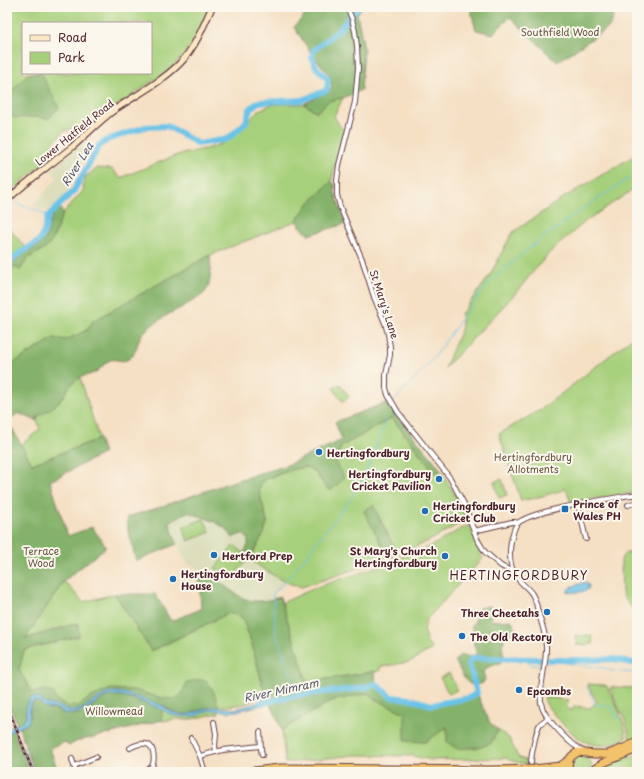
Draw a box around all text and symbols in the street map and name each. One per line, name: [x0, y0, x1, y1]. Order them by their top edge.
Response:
legend: [22, 22, 152, 74]
park label: Southfield Wood: [521, 24, 599, 39]
text: Road: [58, 28, 87, 46]
text: Park: [58, 48, 85, 66]
street label: Lower Hatfield Road: [31, 95, 117, 169]
water label: River Lea: [57, 138, 98, 189]
street label: St Mary's Lane: [367, 267, 403, 341]
place label: Hertingfordbury: [327, 445, 410, 460]
marker: Hertingfordbury: [314, 447, 324, 457]
park label: Hertingfordbury Allotments: [494, 449, 572, 476]
place label: Hertingfordbury Cricket Pavilion: [348, 466, 431, 493]
marker: Hertingfordbury Cricket Pavilion: [434, 474, 444, 484]
place label: Prince of Wales PH: [573, 496, 621, 523]
place label: Hertingfordbury Cricket Club: [433, 498, 516, 525]
marker: Prince of Wales PH: [560, 504, 570, 514]
marker: Hertingfordbury Cricket Club: [420, 506, 430, 516]
park label: Terrace Wood: [23, 543, 59, 570]
place label: St Mary's Church Hertingfordbury: [350, 543, 437, 570]
place label: Hertford Prep: [222, 548, 293, 563]
marker: Hertford Prep: [209, 550, 219, 560]
marker: St Mary's Church Hertingfordbury: [440, 551, 450, 561]
place label: Hertingfordbury House: [181, 566, 264, 593]
district label: HERTINGFORDBURY: [450, 566, 588, 584]
marker: Hertingfordbury House: [168, 574, 178, 584]
place label: Three Cheetahs: [461, 605, 539, 620]
marker: Three Cheetahs: [542, 607, 552, 617]
place label: The Old Rectory: [470, 629, 552, 645]
marker: The Old Rectory: [457, 631, 467, 641]
water label: River Mimram: [242, 674, 321, 706]
place label: Epcombs: [527, 683, 571, 698]
marker: Epcombs: [514, 685, 524, 695]
park label: Willowmead: [85, 703, 143, 718]

